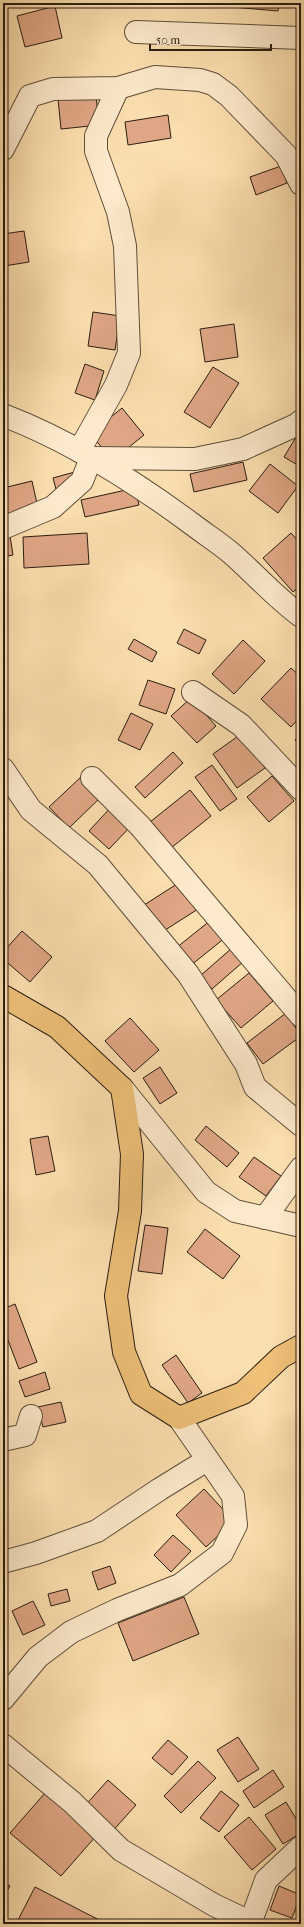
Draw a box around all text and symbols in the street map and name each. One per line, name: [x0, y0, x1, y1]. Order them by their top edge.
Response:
scale bar: [150, 26, 271, 52]
text: 50 m: [156, 33, 180, 47]

